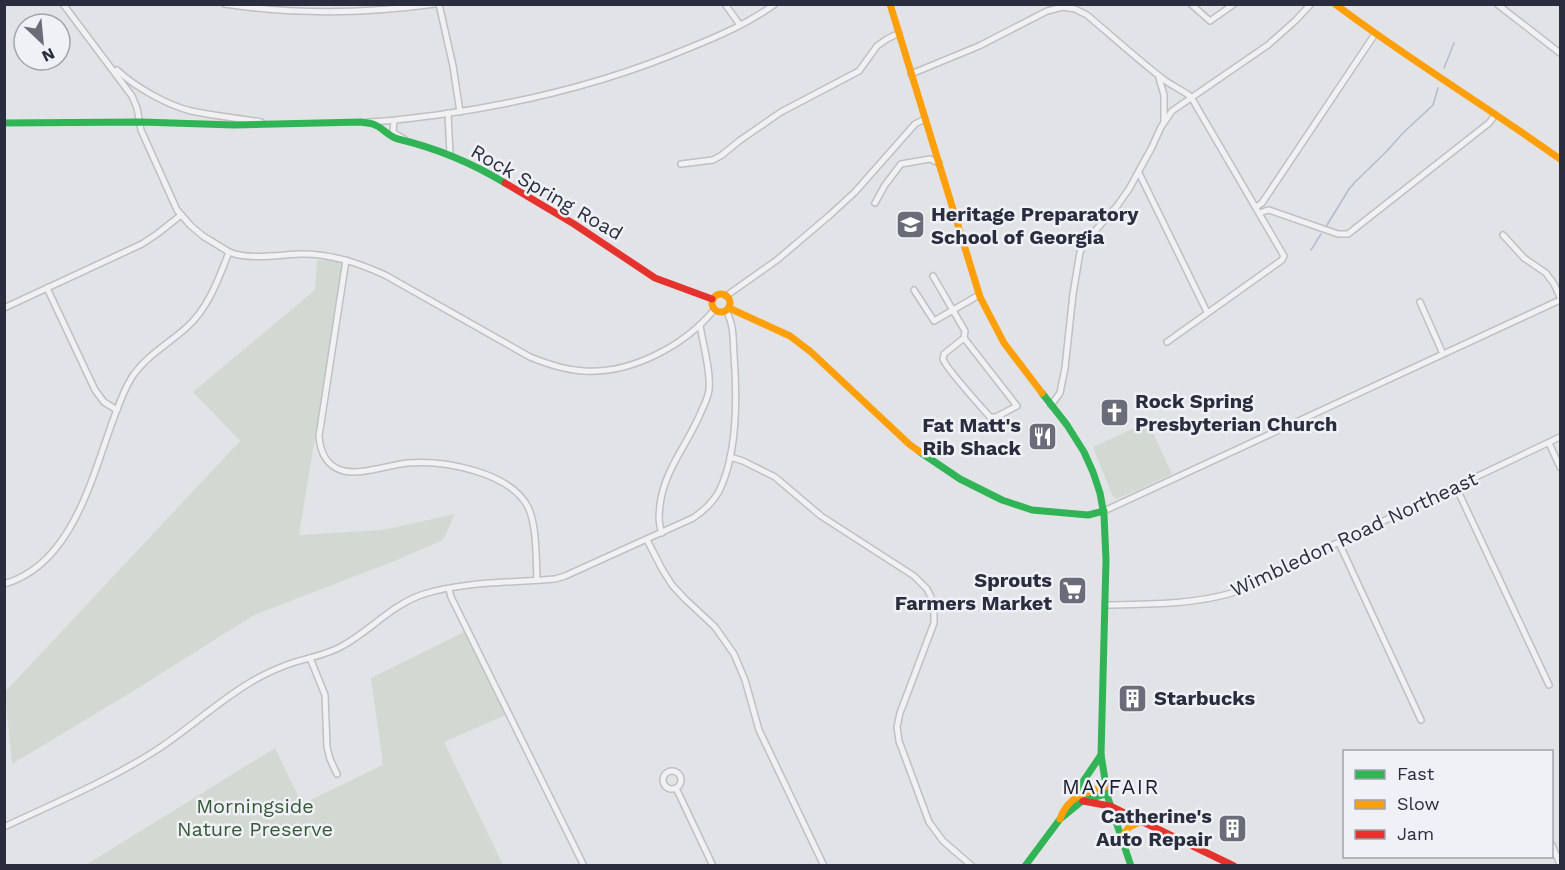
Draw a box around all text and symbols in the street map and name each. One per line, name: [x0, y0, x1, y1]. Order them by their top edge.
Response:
north arrow: [12, 12, 72, 72]
text: N: [39, 44, 58, 66]
street label: Rock Spring Road: [467, 139, 627, 245]
place label: Heritage Preparatory School of Georgia: [931, 202, 1139, 249]
school or university icon: Heritage Preparatory School of Georgia: [894, 209, 926, 241]
place label: Rock Spring Presbyterian Church: [1135, 389, 1337, 436]
church icon: Rock Spring Presbyterian Church: [1098, 397, 1130, 429]
place label: Fat Matt's Rib Shack: [922, 413, 1022, 460]
restaurant icon: Fat Matt's Rib Shack: [1026, 421, 1058, 453]
street label: Wimbledon Road Northeast: [1227, 466, 1482, 602]
place label: Sprouts Farmers Market: [895, 568, 1052, 615]
supermarket icon: Sprouts Farmers Market: [1057, 575, 1089, 607]
building icon: Starbucks: [1117, 682, 1149, 714]
place label: Starbucks: [1154, 686, 1256, 710]
legend: [1343, 750, 1553, 858]
text: Fast: [1397, 763, 1435, 784]
district label: MAYFAIR: [1062, 774, 1160, 799]
text: Slow: [1397, 793, 1440, 814]
park label: Morningside Nature Preserve: [177, 794, 333, 841]
place label: Catherine's Auto Repair: [1096, 804, 1212, 851]
building icon: Catherine's Auto Repair: [1217, 812, 1249, 844]
text: Jam: [1397, 823, 1434, 844]

